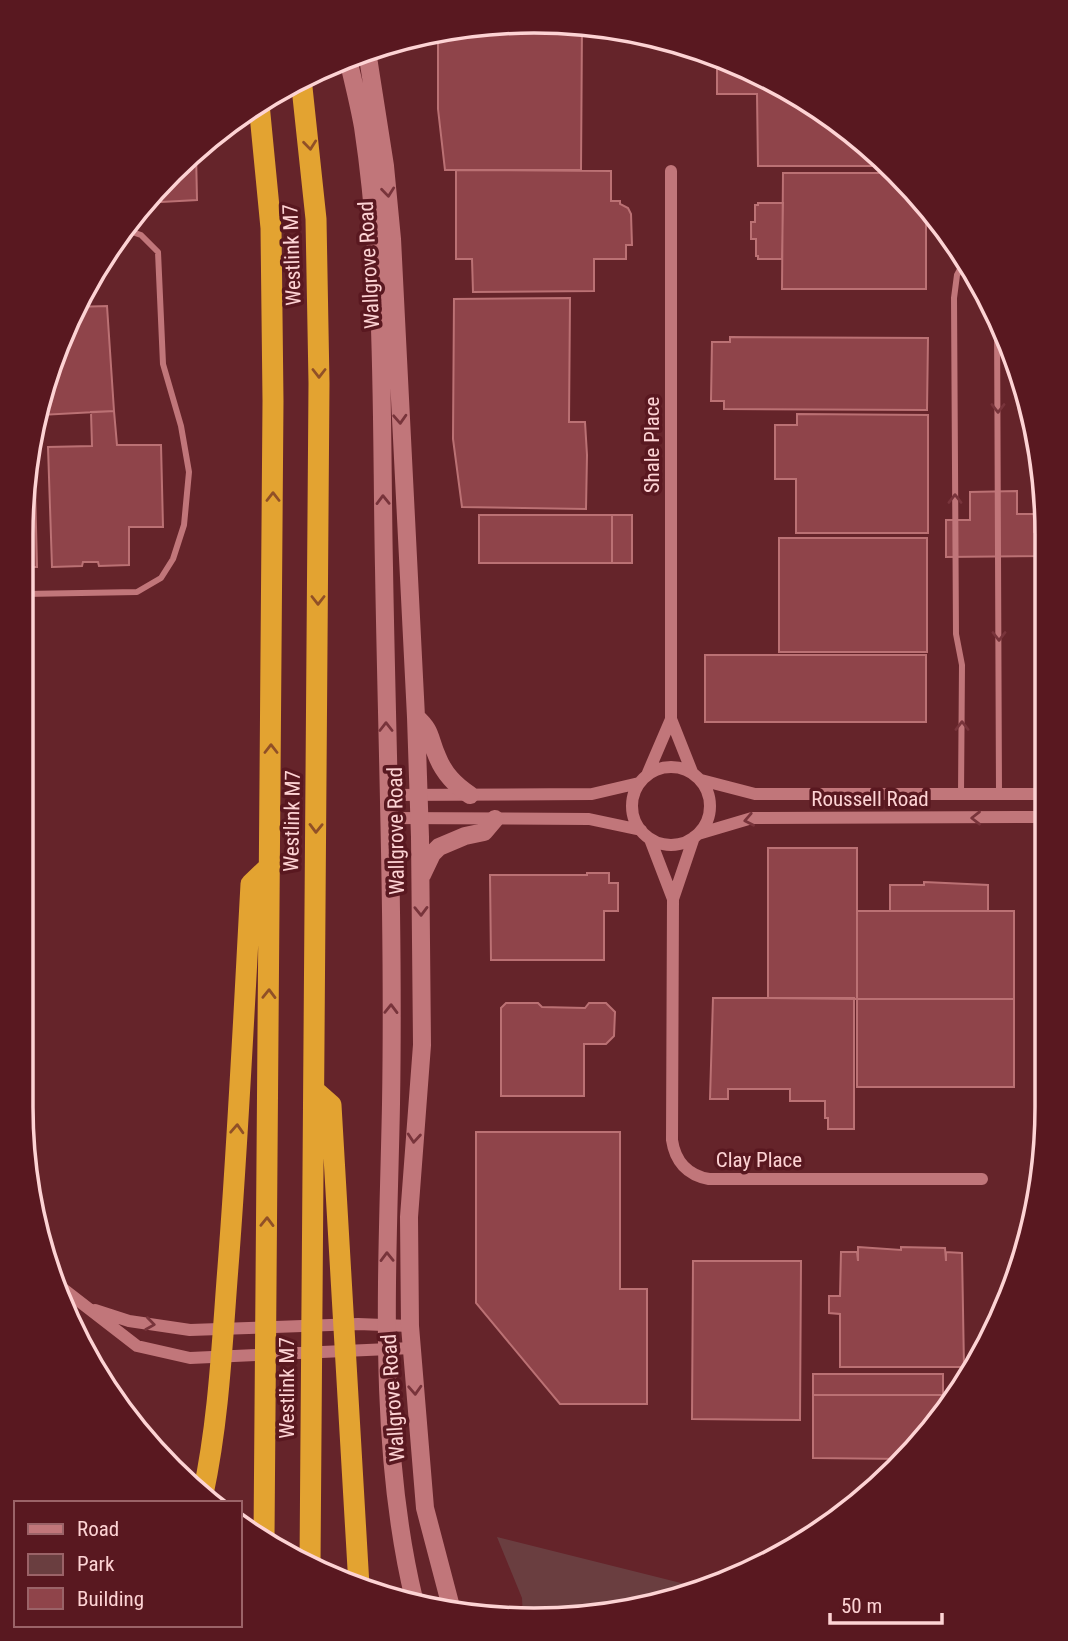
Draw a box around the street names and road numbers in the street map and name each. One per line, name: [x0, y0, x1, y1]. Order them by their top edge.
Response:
street label: Wallgrove Road: [354, 200, 384, 330]
street label: Westlink M7: [278, 204, 306, 306]
street label: Shale Place: [640, 397, 664, 493]
street label: Wallgrove Road: [383, 767, 409, 895]
street label: Westlink M7: [279, 770, 305, 872]
street label: Roussell Road: [811, 787, 929, 811]
street label: Clay Place: [716, 1148, 802, 1172]
street label: Wallgrove Road: [377, 1333, 409, 1463]
street label: Westlink M7: [275, 1337, 299, 1439]

